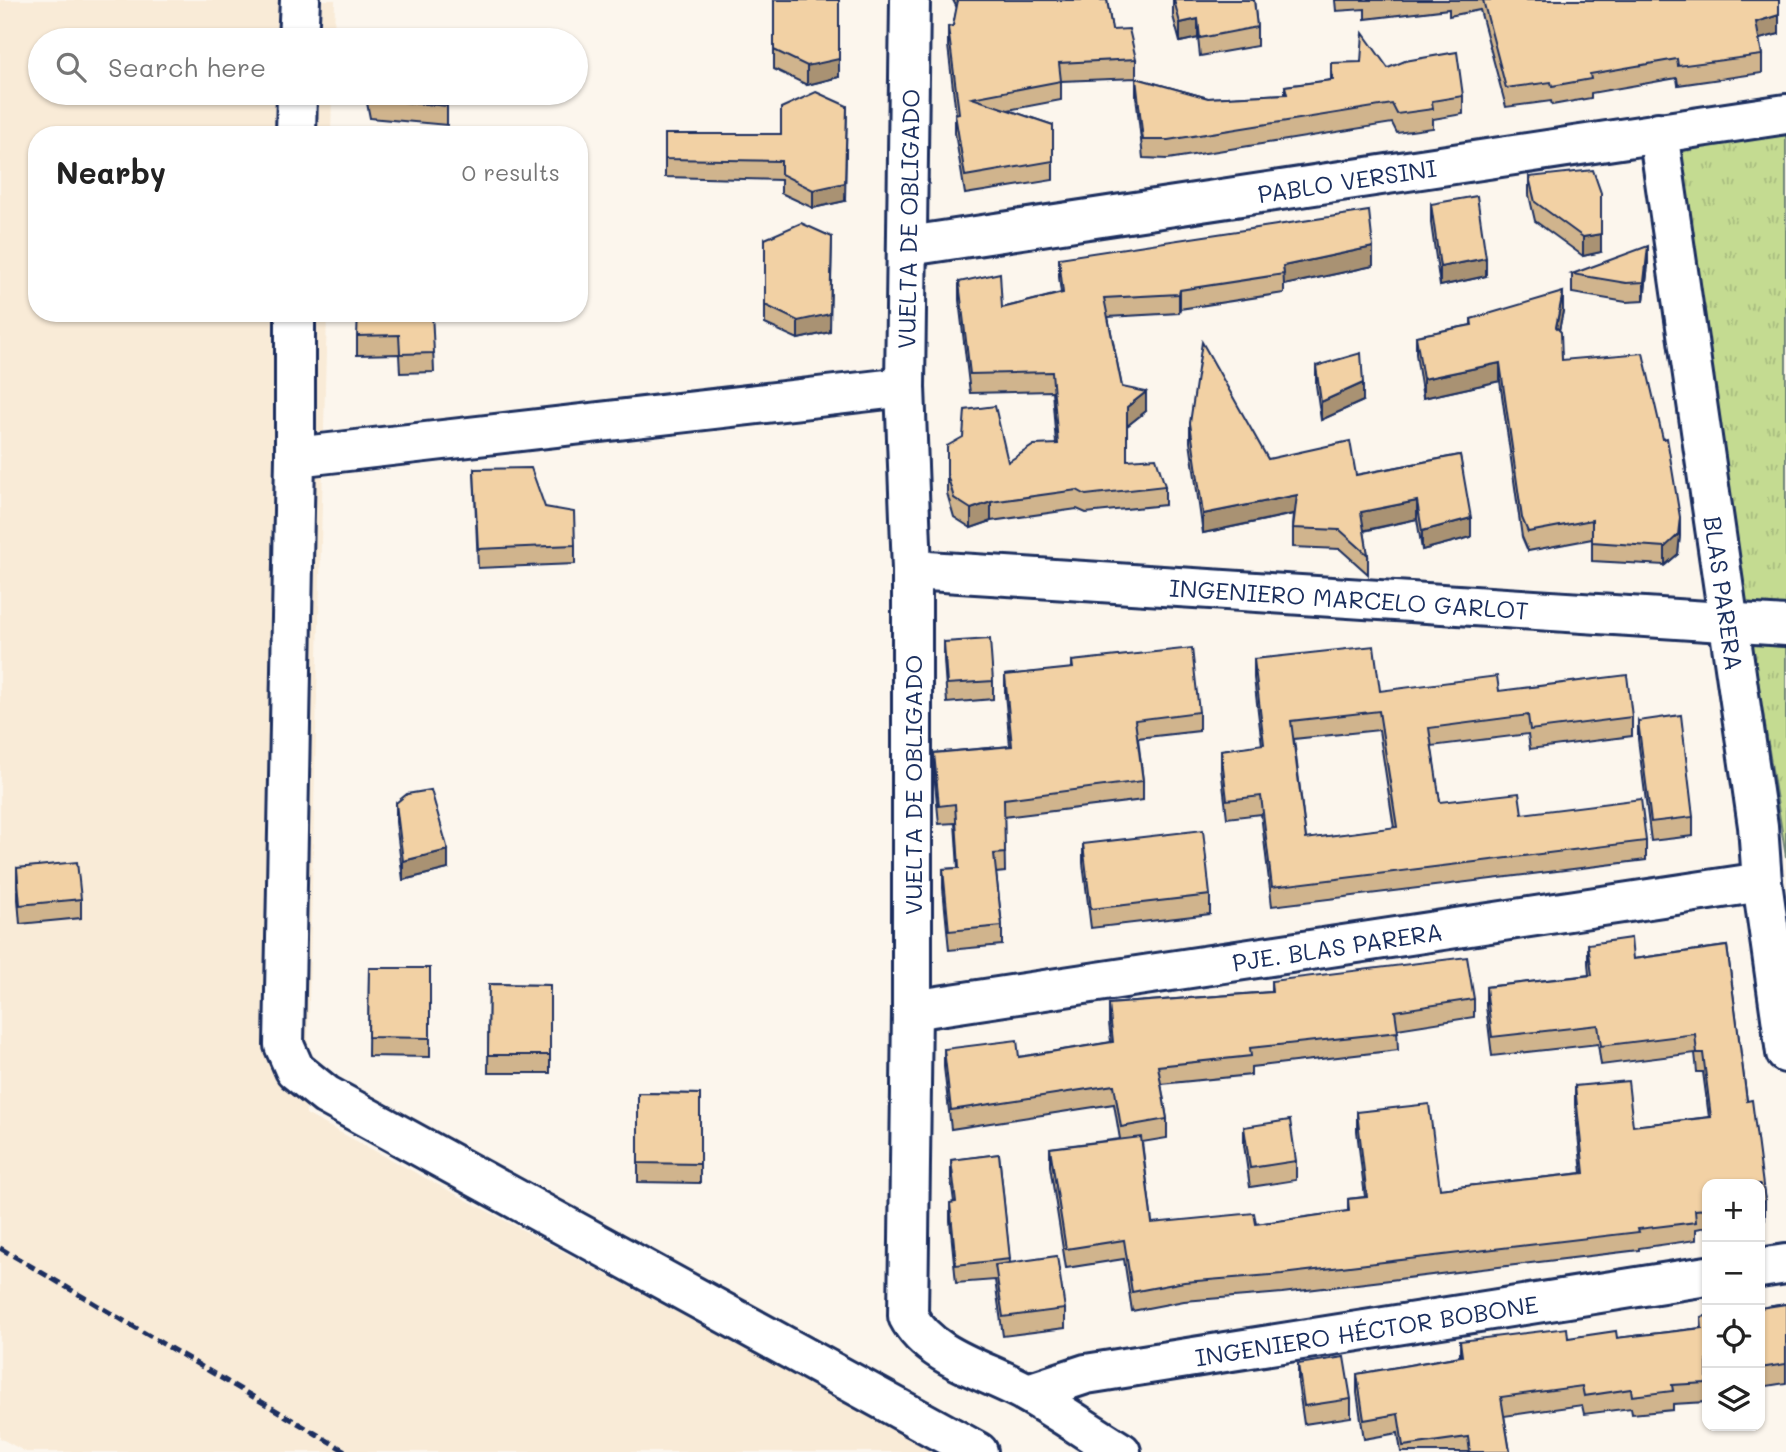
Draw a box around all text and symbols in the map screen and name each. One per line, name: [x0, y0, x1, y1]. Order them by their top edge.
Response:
search box: [28, 28, 588, 105]
icon: search: [52, 48, 90, 86]
text: Search here: [108, 50, 266, 84]
street label: VUELTA DE OBLIGADO: [890, 89, 926, 349]
street label: PABLO VERSINI: [1256, 151, 1439, 209]
text: Nearby: [56, 152, 166, 192]
text: 0 results: [462, 157, 560, 187]
street label: BLAS PARERA: [1698, 514, 1751, 673]
street label: INGENIERO MARCELO GARLOT: [1168, 571, 1530, 625]
street label: VUELTA DE OBLIGADO: [897, 655, 928, 915]
street label: PJE. BLAS PARERA: [1230, 915, 1444, 977]
map controls: [1702, 1179, 1765, 1431]
button: +: [1702, 1179, 1765, 1242]
button: −: [1702, 1242, 1765, 1305]
street label: INGENIERO HÉCTOR BOBONE: [1193, 1287, 1540, 1372]
button: locate: [1702, 1305, 1765, 1368]
button: layers: [1702, 1368, 1765, 1431]

